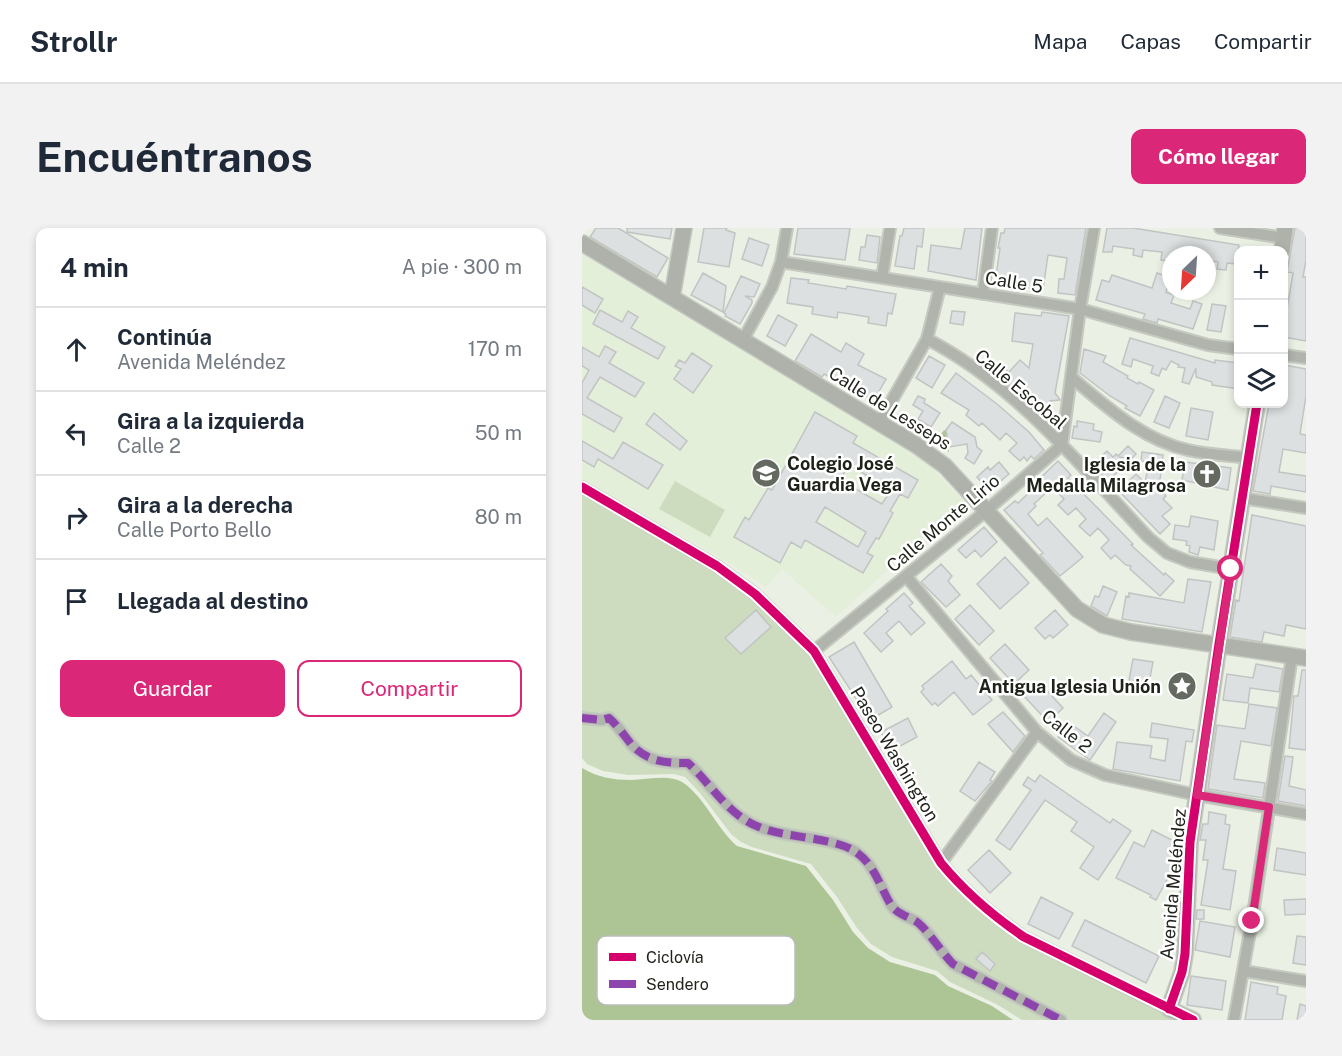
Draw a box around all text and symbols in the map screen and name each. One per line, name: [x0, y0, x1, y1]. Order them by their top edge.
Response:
text: Strollr: [30, 25, 118, 58]
text: Mapa: [1033, 29, 1087, 54]
text: Capas: [1120, 29, 1181, 54]
text: Compartir: [1214, 29, 1312, 54]
button: Cómo llegar: [1131, 129, 1306, 184]
text: Encuéntranos: [36, 132, 313, 181]
north arrow: [1162, 246, 1216, 300]
map controls: [1234, 246, 1288, 408]
button: +: [1234, 246, 1288, 300]
text: 4 min: [60, 252, 129, 283]
text: A pie · 300 m: [402, 255, 522, 279]
street label: Calle 5: [984, 267, 1044, 297]
button: −: [1234, 300, 1288, 354]
text: Continúa: [117, 324, 212, 350]
icon: ahead: [60, 333, 93, 366]
text: 170 m: [468, 337, 522, 361]
street label: Calle Escobal: [971, 345, 1071, 433]
text: Avenida Meléndez: [117, 350, 286, 374]
button: layers: [1234, 354, 1288, 408]
street label: Calle de Lesseps: [825, 362, 955, 454]
text: Gira a la izquierda: [117, 408, 304, 434]
icon: left: [60, 417, 93, 450]
text: 50 m: [475, 421, 522, 445]
text: Calle 2: [117, 434, 181, 458]
place label: Colegio José Guardia Vega: [787, 453, 902, 495]
place label: Iglesia de la Medalla Milagrosa: [1026, 454, 1186, 496]
school or university icon: Colegio José Guardia Vega: [750, 457, 782, 489]
church icon: Iglesia de la Medalla Milagrosa: [1191, 458, 1223, 490]
street label: Calle Monte Lirio: [882, 470, 1004, 576]
text: Gira a la derecha: [117, 492, 293, 518]
icon: right: [60, 501, 93, 534]
text: 80 m: [475, 505, 522, 529]
text: Calle Porto Bello: [117, 518, 271, 542]
route start: [1217, 555, 1243, 581]
icon: arrive: [60, 585, 93, 618]
text: Llegada al destino: [117, 588, 308, 614]
button: Guardar: [60, 660, 285, 717]
button: Compartir: [297, 660, 522, 717]
place icon: Antigua Iglesia Unión: [1166, 670, 1198, 702]
place label: Antigua Iglesia Unión: [979, 676, 1161, 697]
street label: Paseo Washington: [846, 683, 944, 825]
street label: Calle 2: [1038, 705, 1096, 757]
street label: Avenida Meléndez: [1156, 808, 1190, 960]
route end: [1238, 907, 1264, 933]
legend: [597, 936, 795, 1005]
text: Ciclovía: [646, 948, 704, 967]
text: Sendero: [646, 975, 709, 994]

